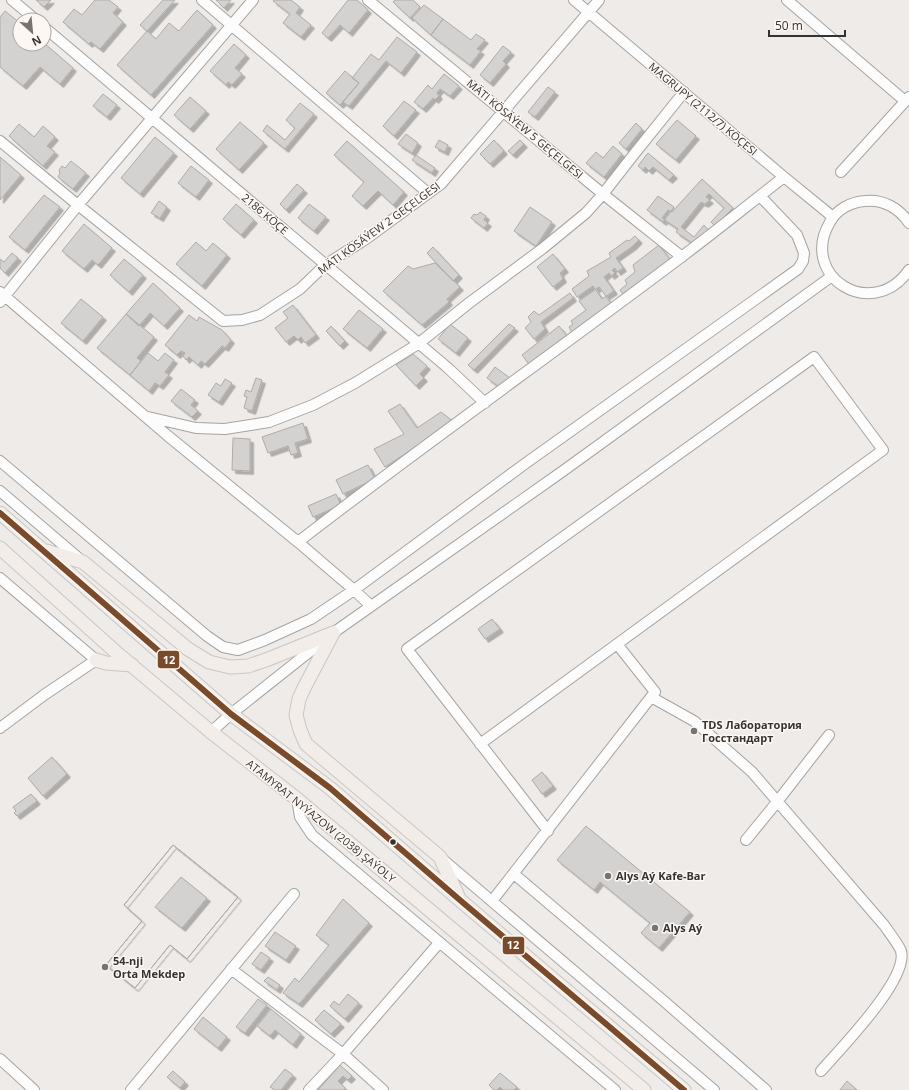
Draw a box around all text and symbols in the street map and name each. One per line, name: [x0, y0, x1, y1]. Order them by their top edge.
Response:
north arrow: [12, 12, 52, 52]
scale bar: [769, 12, 845, 38]
text: 50 m: [775, 17, 803, 34]
text: N: [29, 33, 44, 50]
street label: MAGRUPY (2112/7) KÖÇESI: [646, 59, 761, 159]
street label: MÄTI KÖSÄÝEW 5 GEÇELGESI: [464, 75, 587, 182]
street label: MÄTI KÖSÄÝEW 2 GEÇELGESI: [315, 178, 443, 277]
street label: 2186 KÖÇE: [239, 190, 292, 237]
line badge: 12: [157, 650, 180, 669]
text: 12: [163, 652, 175, 667]
place label: TDS Лаборатория Госстандарт: [702, 717, 802, 745]
marker: TDS Лаборатория Госстандарт: [689, 726, 699, 736]
street label: ATAMYRAT NYÝAZOW (2038) ŞAÝOLY: [243, 756, 400, 886]
unlabelled marker: [388, 837, 398, 847]
place label: Alys Aý Kafe-Bar: [616, 868, 706, 883]
marker: Alys Aý Kafe-Bar: [603, 871, 613, 881]
place label: Alys Aý: [663, 920, 703, 935]
marker: Alys Aý: [650, 923, 660, 933]
line badge: 12: [502, 936, 525, 955]
text: 12: [507, 937, 519, 952]
place label: 54-nji Orta Mekdep: [113, 953, 185, 981]
marker: 54-nji Orta Mekdep: [100, 962, 110, 972]

